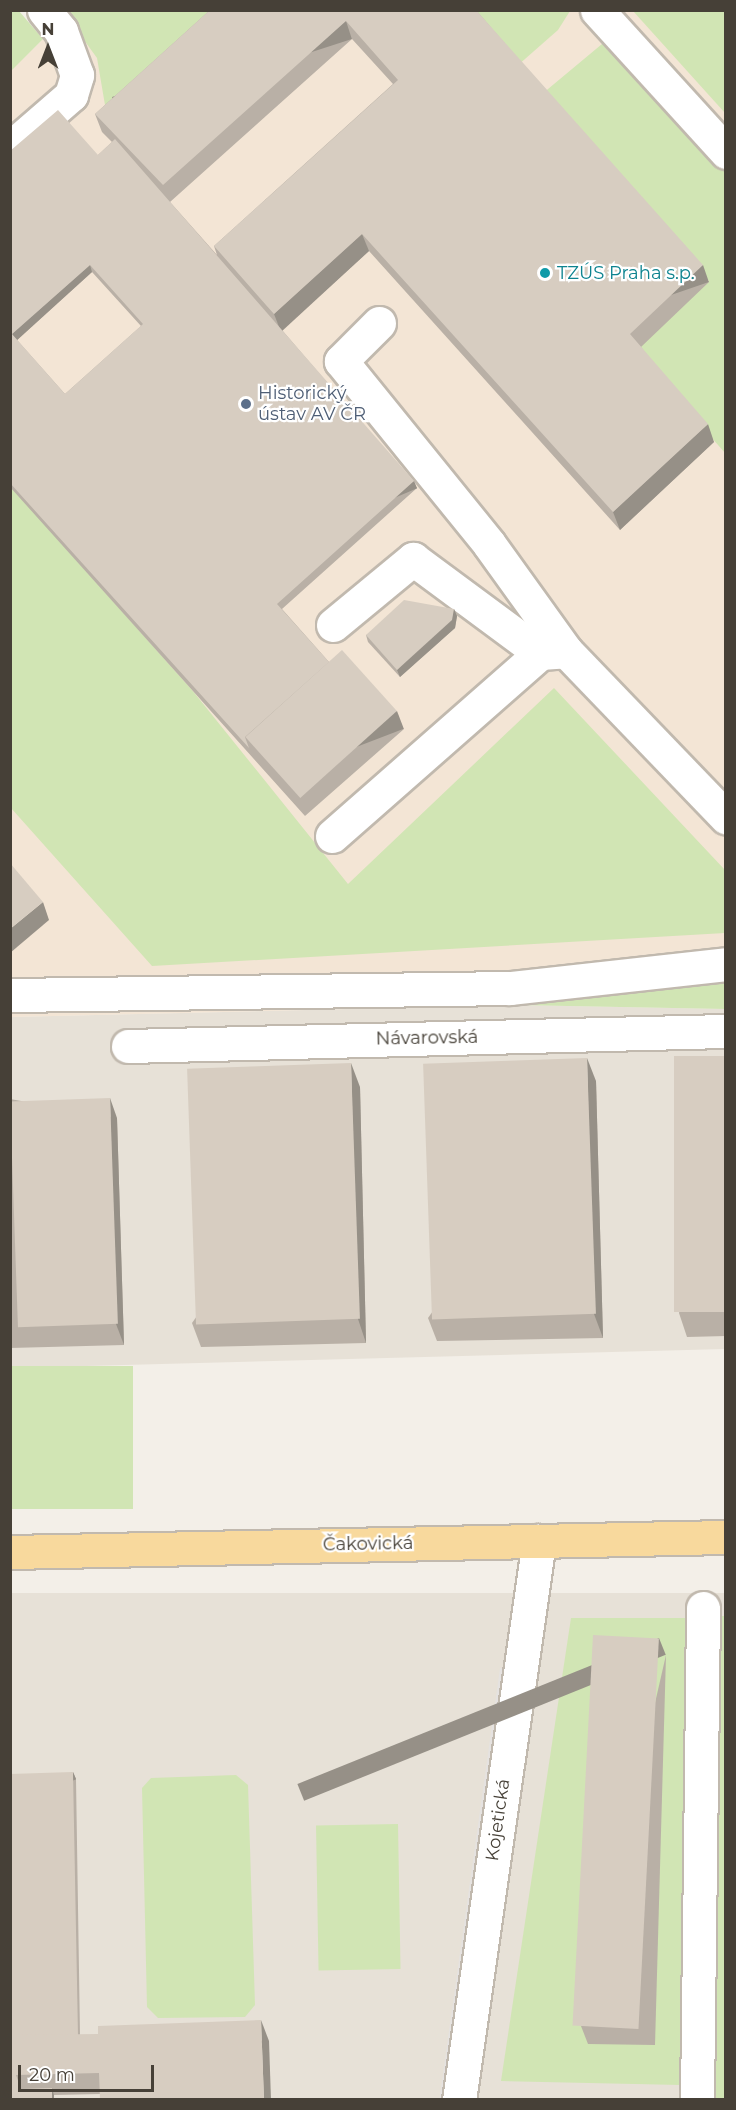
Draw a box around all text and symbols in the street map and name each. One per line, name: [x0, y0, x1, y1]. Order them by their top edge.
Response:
north arrow: [18, 18, 78, 78]
text: N: [42, 20, 54, 39]
place label: TZÚS Praha s.p.: [557, 262, 695, 284]
marker: TZÚS Praha s.p.: [538, 266, 552, 280]
place label: Historický ústav AV ČR: [258, 383, 366, 426]
marker: Historický ústav AV ČR: [239, 397, 253, 411]
street label: Návarovská: [375, 1026, 479, 1050]
street label: Čakovická: [323, 1532, 413, 1556]
street label: Kojetická: [482, 1778, 514, 1862]
scale bar: [21, 2053, 158, 2091]
text: 20 m: [29, 2064, 75, 2086]

